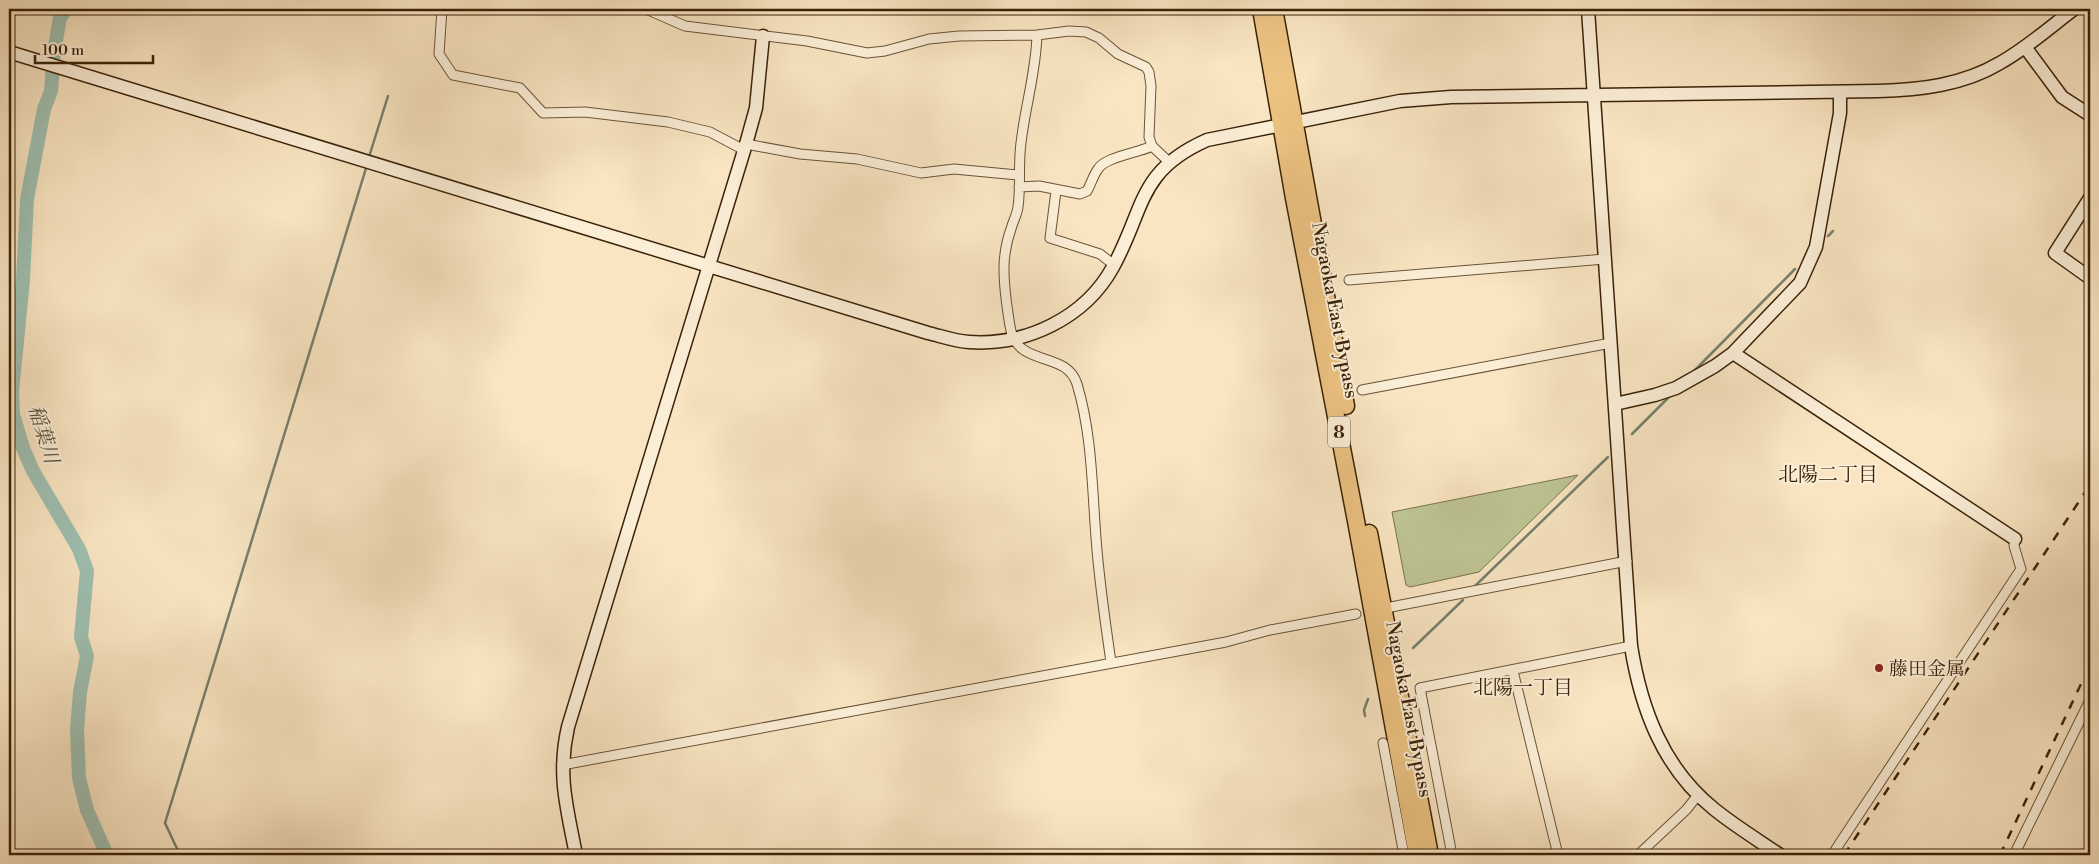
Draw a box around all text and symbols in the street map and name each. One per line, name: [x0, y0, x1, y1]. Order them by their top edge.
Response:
scale bar: [35, 32, 152, 64]
text: 100 m: [42, 41, 84, 60]
street label: Nagaoka East Bypass: [1306, 220, 1364, 400]
water label: 稲葉川: [22, 402, 64, 469]
road number: 8: [1328, 417, 1350, 448]
district label: 北陽二丁目: [1778, 463, 1878, 488]
street label: Nagaoka East Bypass: [1380, 619, 1438, 799]
place label: 藤田金属: [1889, 657, 1965, 681]
marker: 藤田金属: [1873, 662, 1885, 674]
district label: 北陽一丁目: [1473, 676, 1573, 701]

